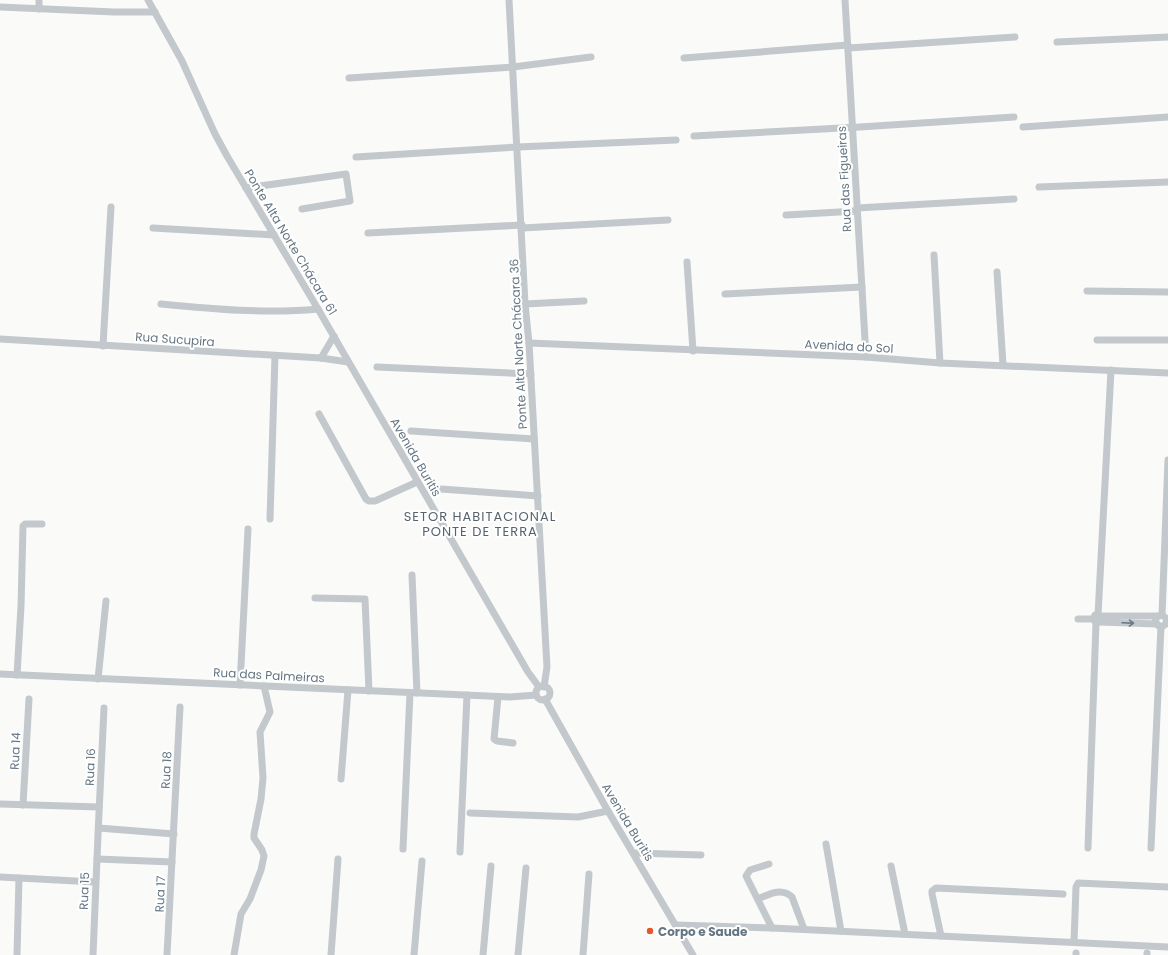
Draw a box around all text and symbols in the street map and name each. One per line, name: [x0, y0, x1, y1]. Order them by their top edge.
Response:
street label: Rua das Figueiras: [833, 126, 855, 232]
street label: Ponte Alta Norte Chácara 61: [241, 166, 341, 318]
street label: Ponte Alta Norte Chácara 36: [505, 258, 531, 430]
street label: Rua Sucupira: [135, 328, 215, 350]
street label: Avenida do Sol: [804, 335, 894, 357]
street label: Avenida Buritis: [387, 414, 445, 500]
district label: SETOR HABITACIONAL PONTE DE TERRA: [404, 507, 556, 541]
one-way arrow: [1121, 619, 1134, 627]
street label: Rua das Palmeiras: [213, 664, 325, 686]
street label: Rua 14: [6, 731, 24, 770]
street label: Rua 16: [81, 748, 99, 786]
street label: Rua 18: [157, 751, 175, 789]
street label: Avenida Buritis: [598, 780, 658, 864]
street label: Rua 15: [75, 872, 93, 910]
street label: Rua 17: [151, 875, 169, 913]
place label: Corpo e Saude: [658, 923, 748, 940]
marker: Corpo e Saude: [645, 926, 655, 936]

